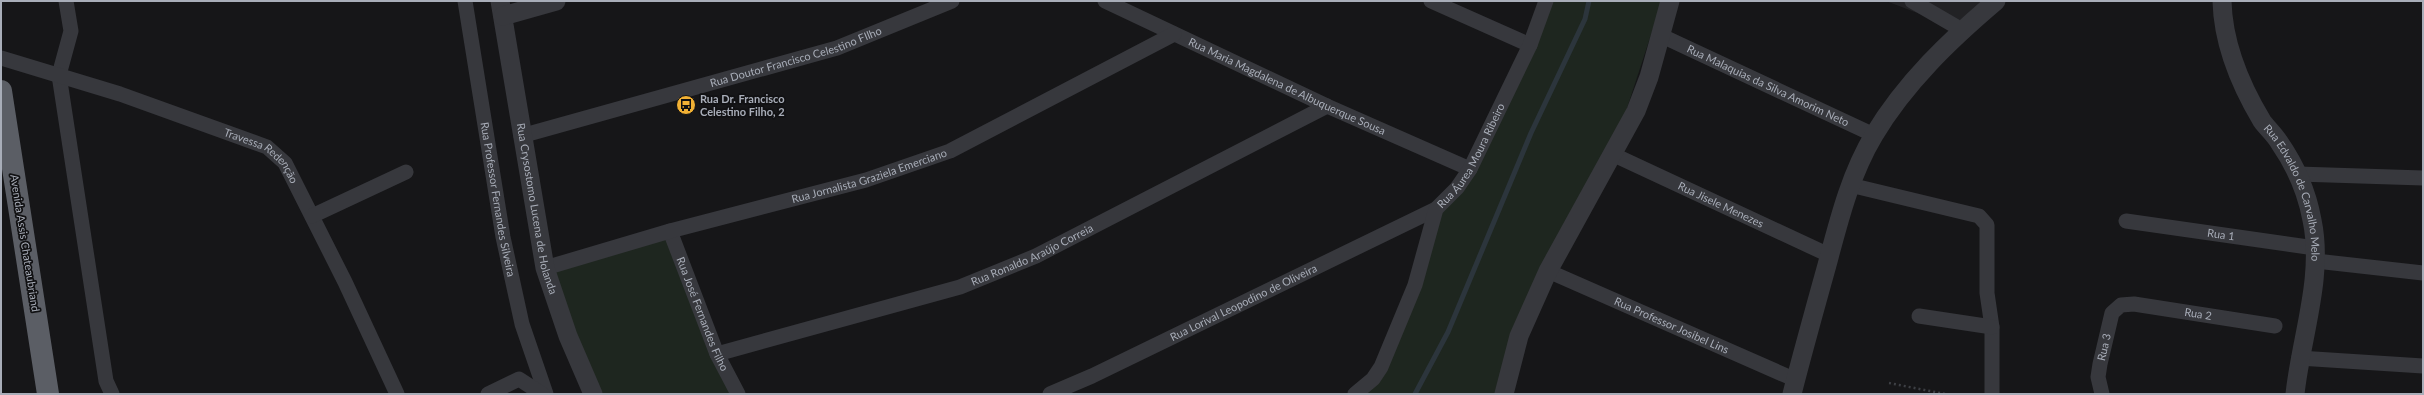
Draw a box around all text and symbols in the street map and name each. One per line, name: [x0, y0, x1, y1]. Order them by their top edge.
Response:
street label: Rua Doutor Francisco Celestino FIlho: [708, 24, 883, 89]
street label: Rua Maria Magdalena de Albuquerque Sousa: [1187, 35, 1388, 137]
street label: Rua Malaquias da Silva Amorim Neto: [1685, 42, 1851, 128]
place label: Rua Dr. Francisco Celestino Filho, 2: [700, 92, 785, 118]
bus stop icon: Rua Dr. Francisco Celestino Filho, 2: [675, 94, 697, 116]
street label: Rua Áurea Moura Ribeiro: [1434, 101, 1507, 210]
street label: Rua Professor Fernandes Silveira: [479, 121, 518, 278]
street label: Rua Edvaldo de Carvalho Melo: [2261, 121, 2322, 262]
street label: Rua Crysostomo Lucena de Holanda: [515, 122, 560, 296]
street label: Travessa Redenção: [222, 125, 301, 185]
street label: Rua Jornalista Graziela Emerciano: [790, 146, 948, 205]
street label: Avenida Assis Chateaubriand: [8, 173, 43, 313]
street label: Rua Jisele Menezes: [1676, 179, 1766, 230]
street label: Rua Ronaldo Araújo Correia: [969, 221, 1095, 288]
street label: Rua 1: [2207, 226, 2236, 242]
street label: Rua José Fernandes Filho: [674, 255, 732, 373]
street label: Rua Lorival Leopodino de Oliveira: [1168, 261, 1319, 343]
street label: Rua Professor Josibel Lins: [1612, 294, 1731, 356]
street label: Rua 2: [2184, 305, 2213, 322]
street label: Rua 3: [2094, 332, 2113, 362]

